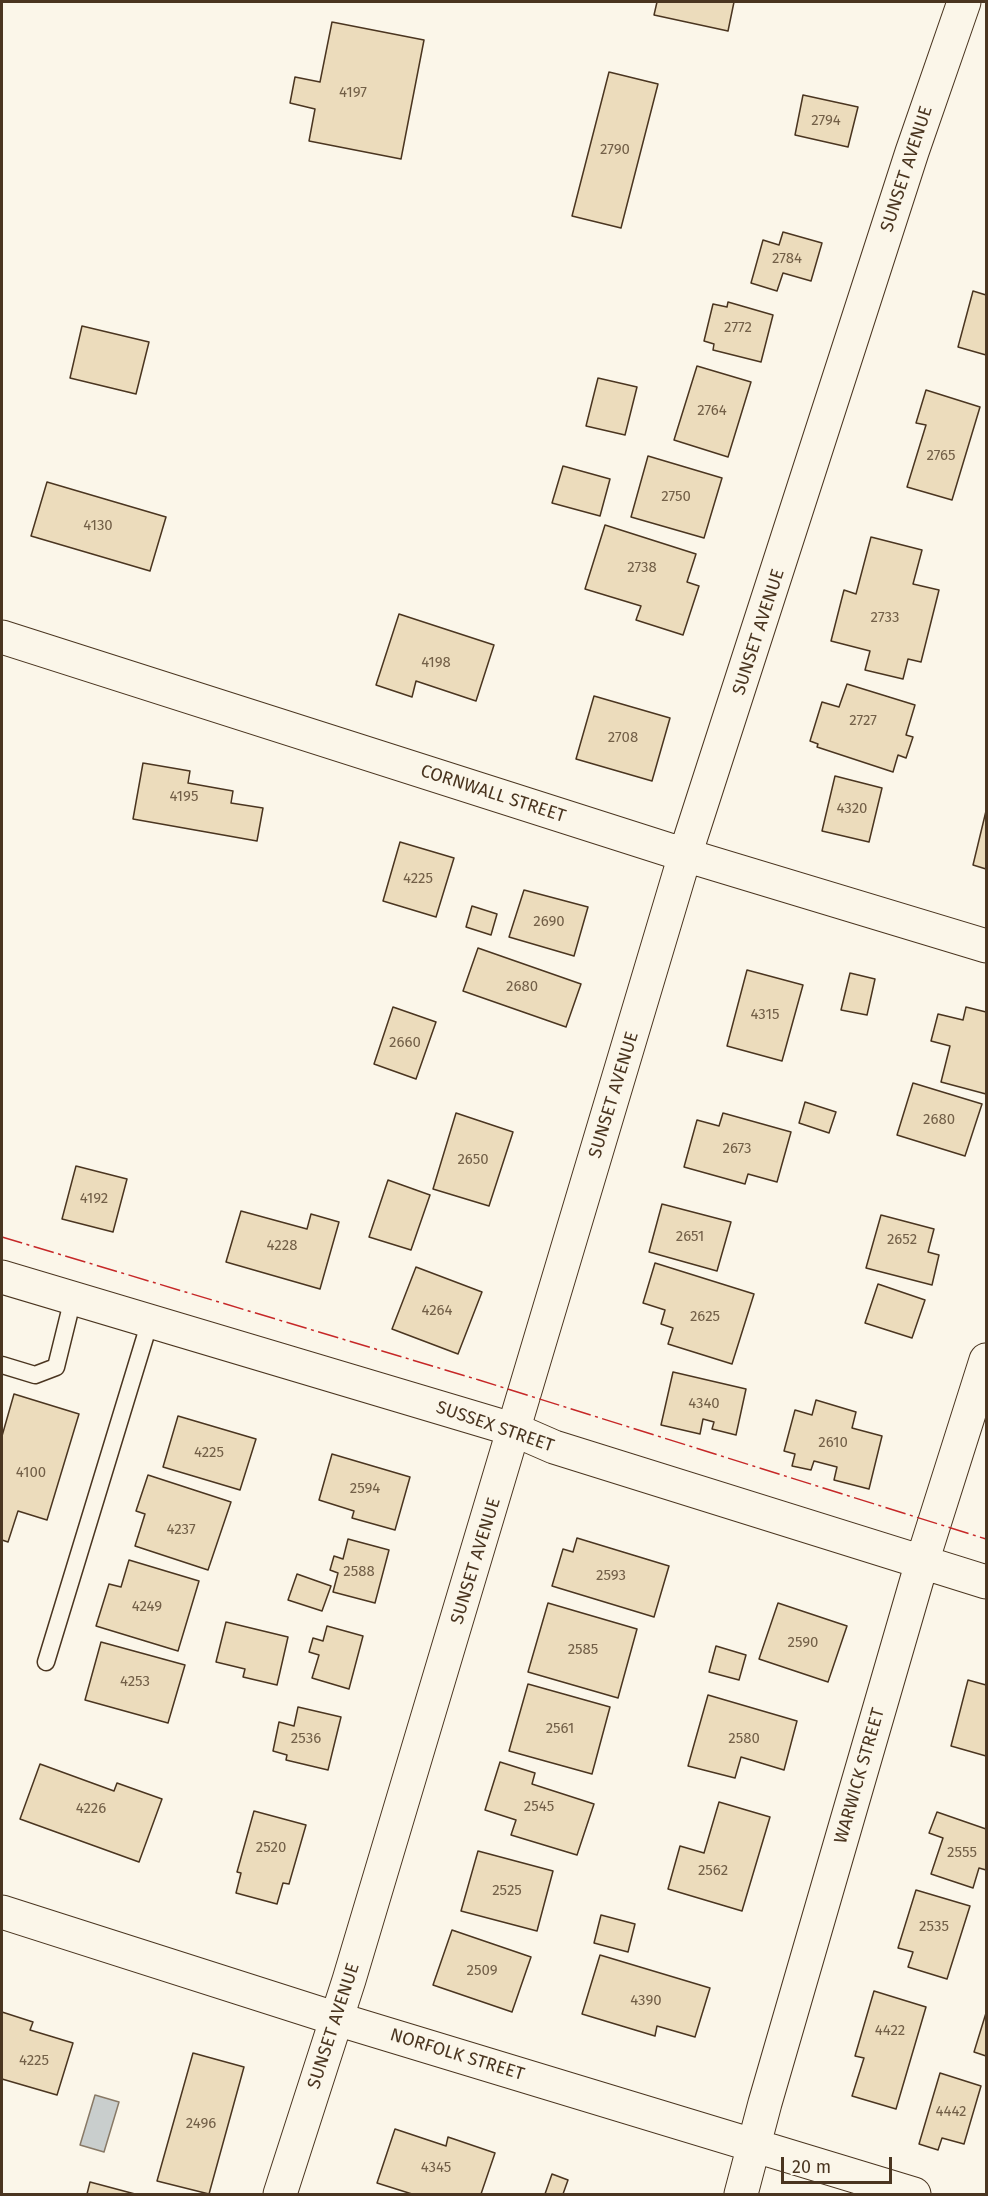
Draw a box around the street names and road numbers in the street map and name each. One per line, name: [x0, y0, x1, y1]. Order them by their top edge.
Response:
street label: SUNSET AVENUE: [876, 103, 938, 235]
street label: SUNSET AVENUE: [728, 566, 790, 698]
street label: CORNWALL STREET: [418, 760, 568, 828]
street label: SUNSET AVENUE: [585, 1029, 643, 1161]
street label: SUSSEX STREET: [433, 1397, 557, 1457]
street label: SUNSET AVENUE: [447, 1495, 505, 1627]
street label: WARWICK STREET: [830, 1706, 890, 1846]
street label: SUNSET AVENUE: [303, 1960, 365, 2092]
street label: NORFOLK STREET: [387, 2024, 527, 2086]

